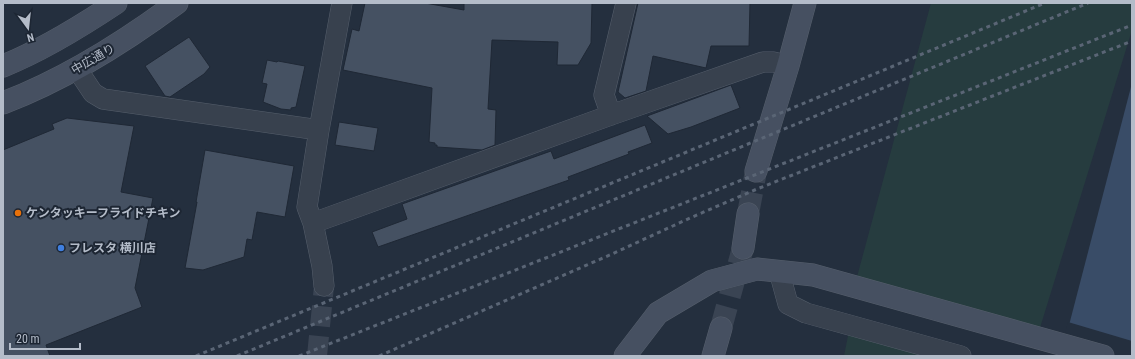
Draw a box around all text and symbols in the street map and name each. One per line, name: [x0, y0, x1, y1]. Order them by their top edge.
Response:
north arrow: [8, 8, 48, 48]
text: N: [25, 30, 35, 44]
street label: 中広通り: [69, 41, 117, 77]
place label: ケンタッキーフライドチキン: [26, 206, 181, 220]
marker: ケンタッキーフライドチキン: [13, 208, 23, 218]
place label: フレスタ 横川店: [69, 241, 156, 255]
marker: フレスタ 横川店: [56, 243, 66, 253]
scale bar: [10, 325, 80, 351]
text: 20 m: [16, 332, 40, 346]

